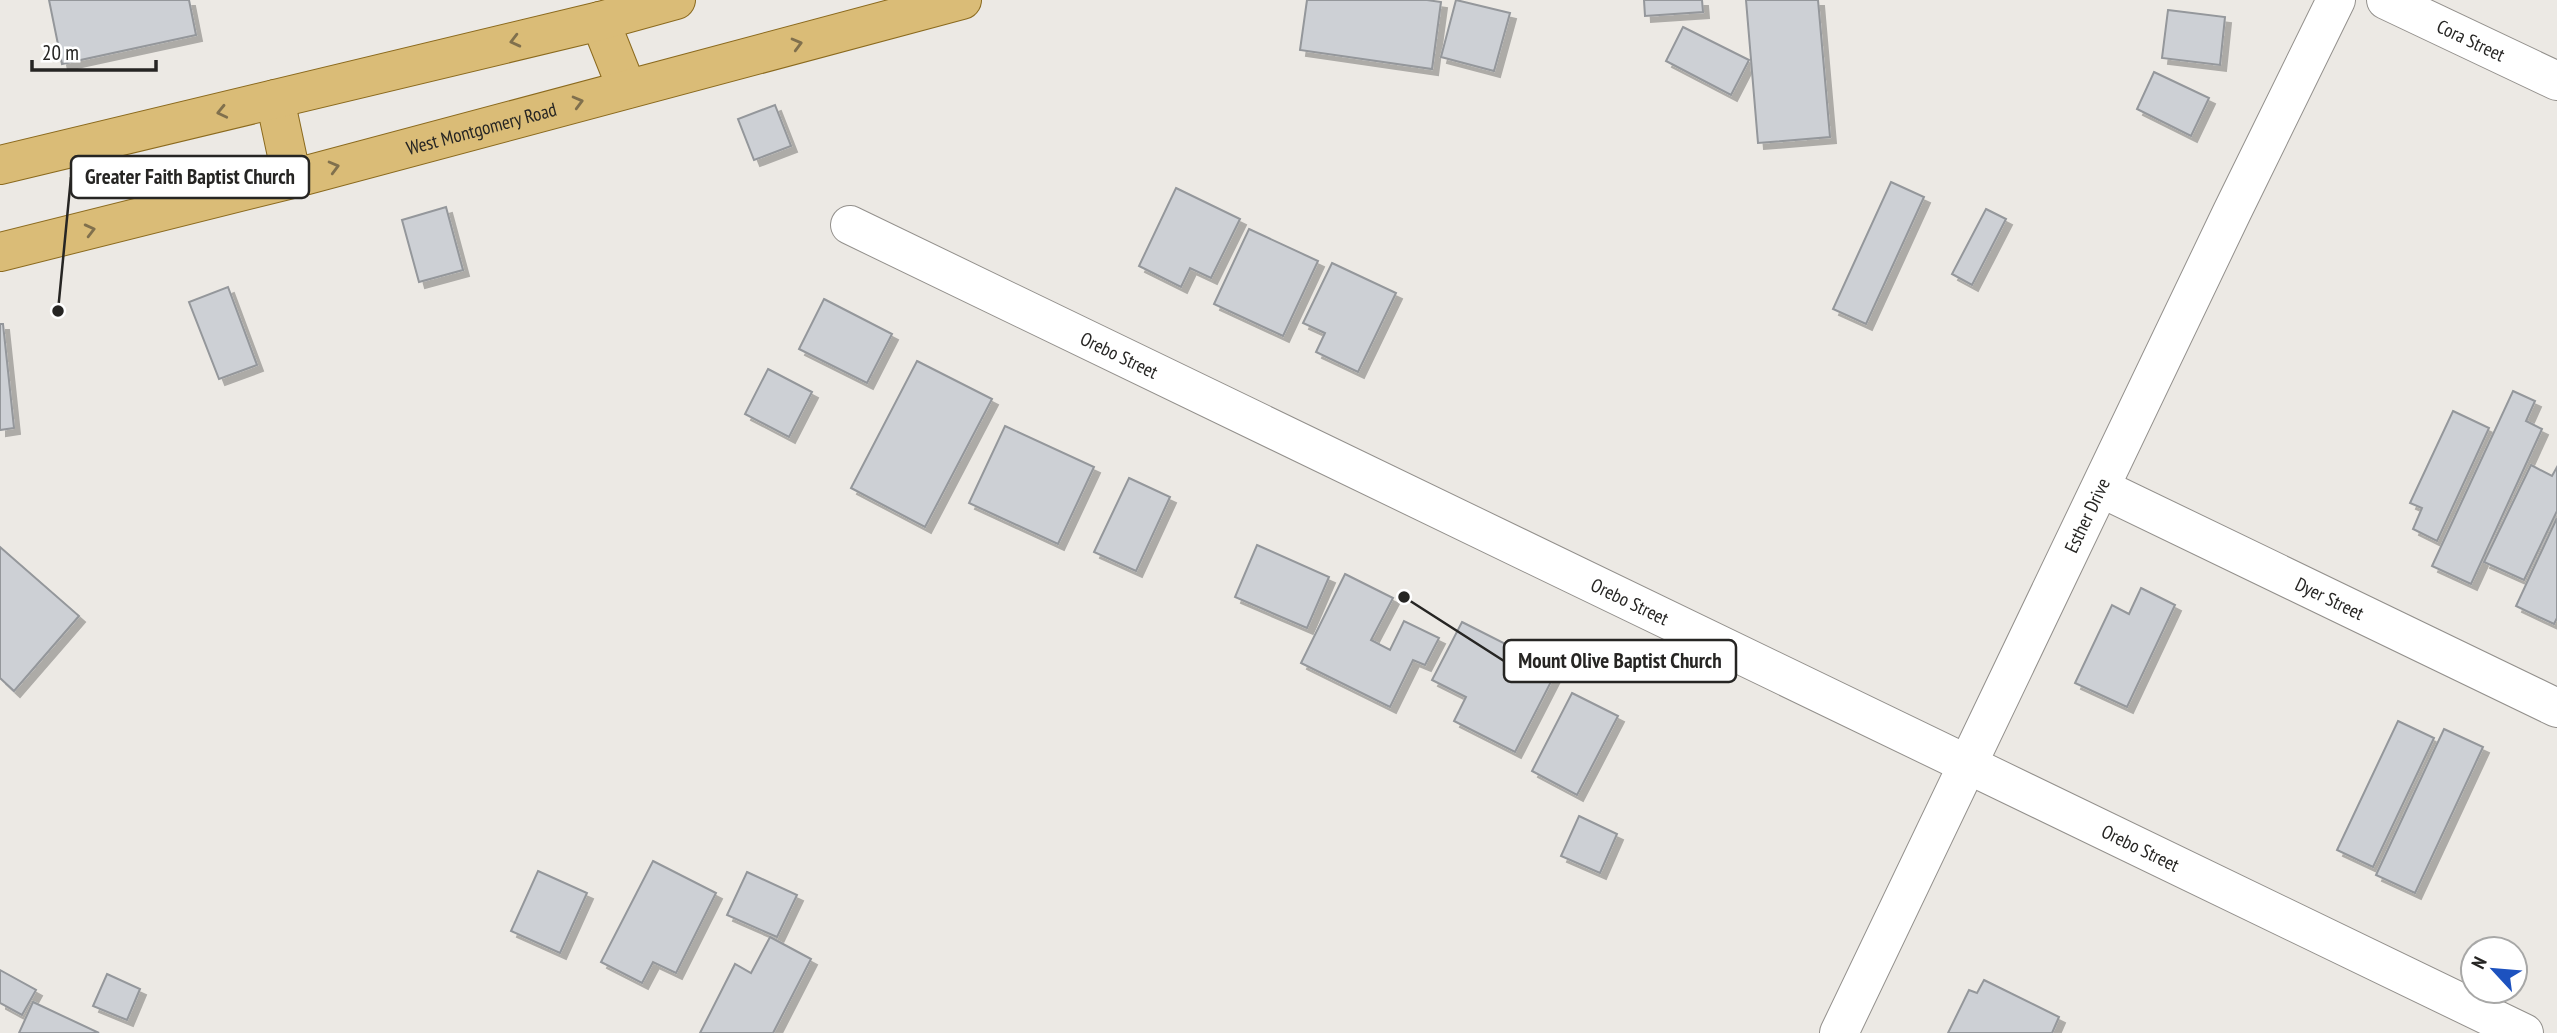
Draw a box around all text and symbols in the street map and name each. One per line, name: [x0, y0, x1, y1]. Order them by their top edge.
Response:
street label: Cora Street: [2433, 14, 2510, 67]
scale bar: [32, 28, 156, 72]
one-way arrow: [509, 33, 521, 47]
one-way arrow: [791, 38, 803, 52]
text: 20 m: [42, 39, 79, 66]
one-way arrow: [571, 96, 583, 110]
street label: West Montgomery Road: [404, 97, 559, 160]
one-way arrow: [216, 103, 228, 118]
callout: Greater Faith Baptist Church: [71, 156, 309, 198]
one-way arrow: [328, 161, 340, 175]
text: Greater Faith Baptist Church: [85, 163, 295, 190]
one-way arrow: [84, 224, 96, 238]
street label: Orebo Street: [1077, 326, 1163, 384]
street label: Esther Drive: [2059, 474, 2115, 556]
street label: Dyer Street: [2291, 572, 2369, 625]
street label: Orebo Street: [1587, 573, 1673, 631]
callout: Mount Olive Baptist Church: [1504, 640, 1736, 682]
text: Mount Olive Baptist Church: [1518, 647, 1722, 674]
street label: Orebo Street: [2098, 819, 2184, 877]
north arrow: [2459, 935, 2529, 1005]
text: N: [2466, 953, 2492, 972]

